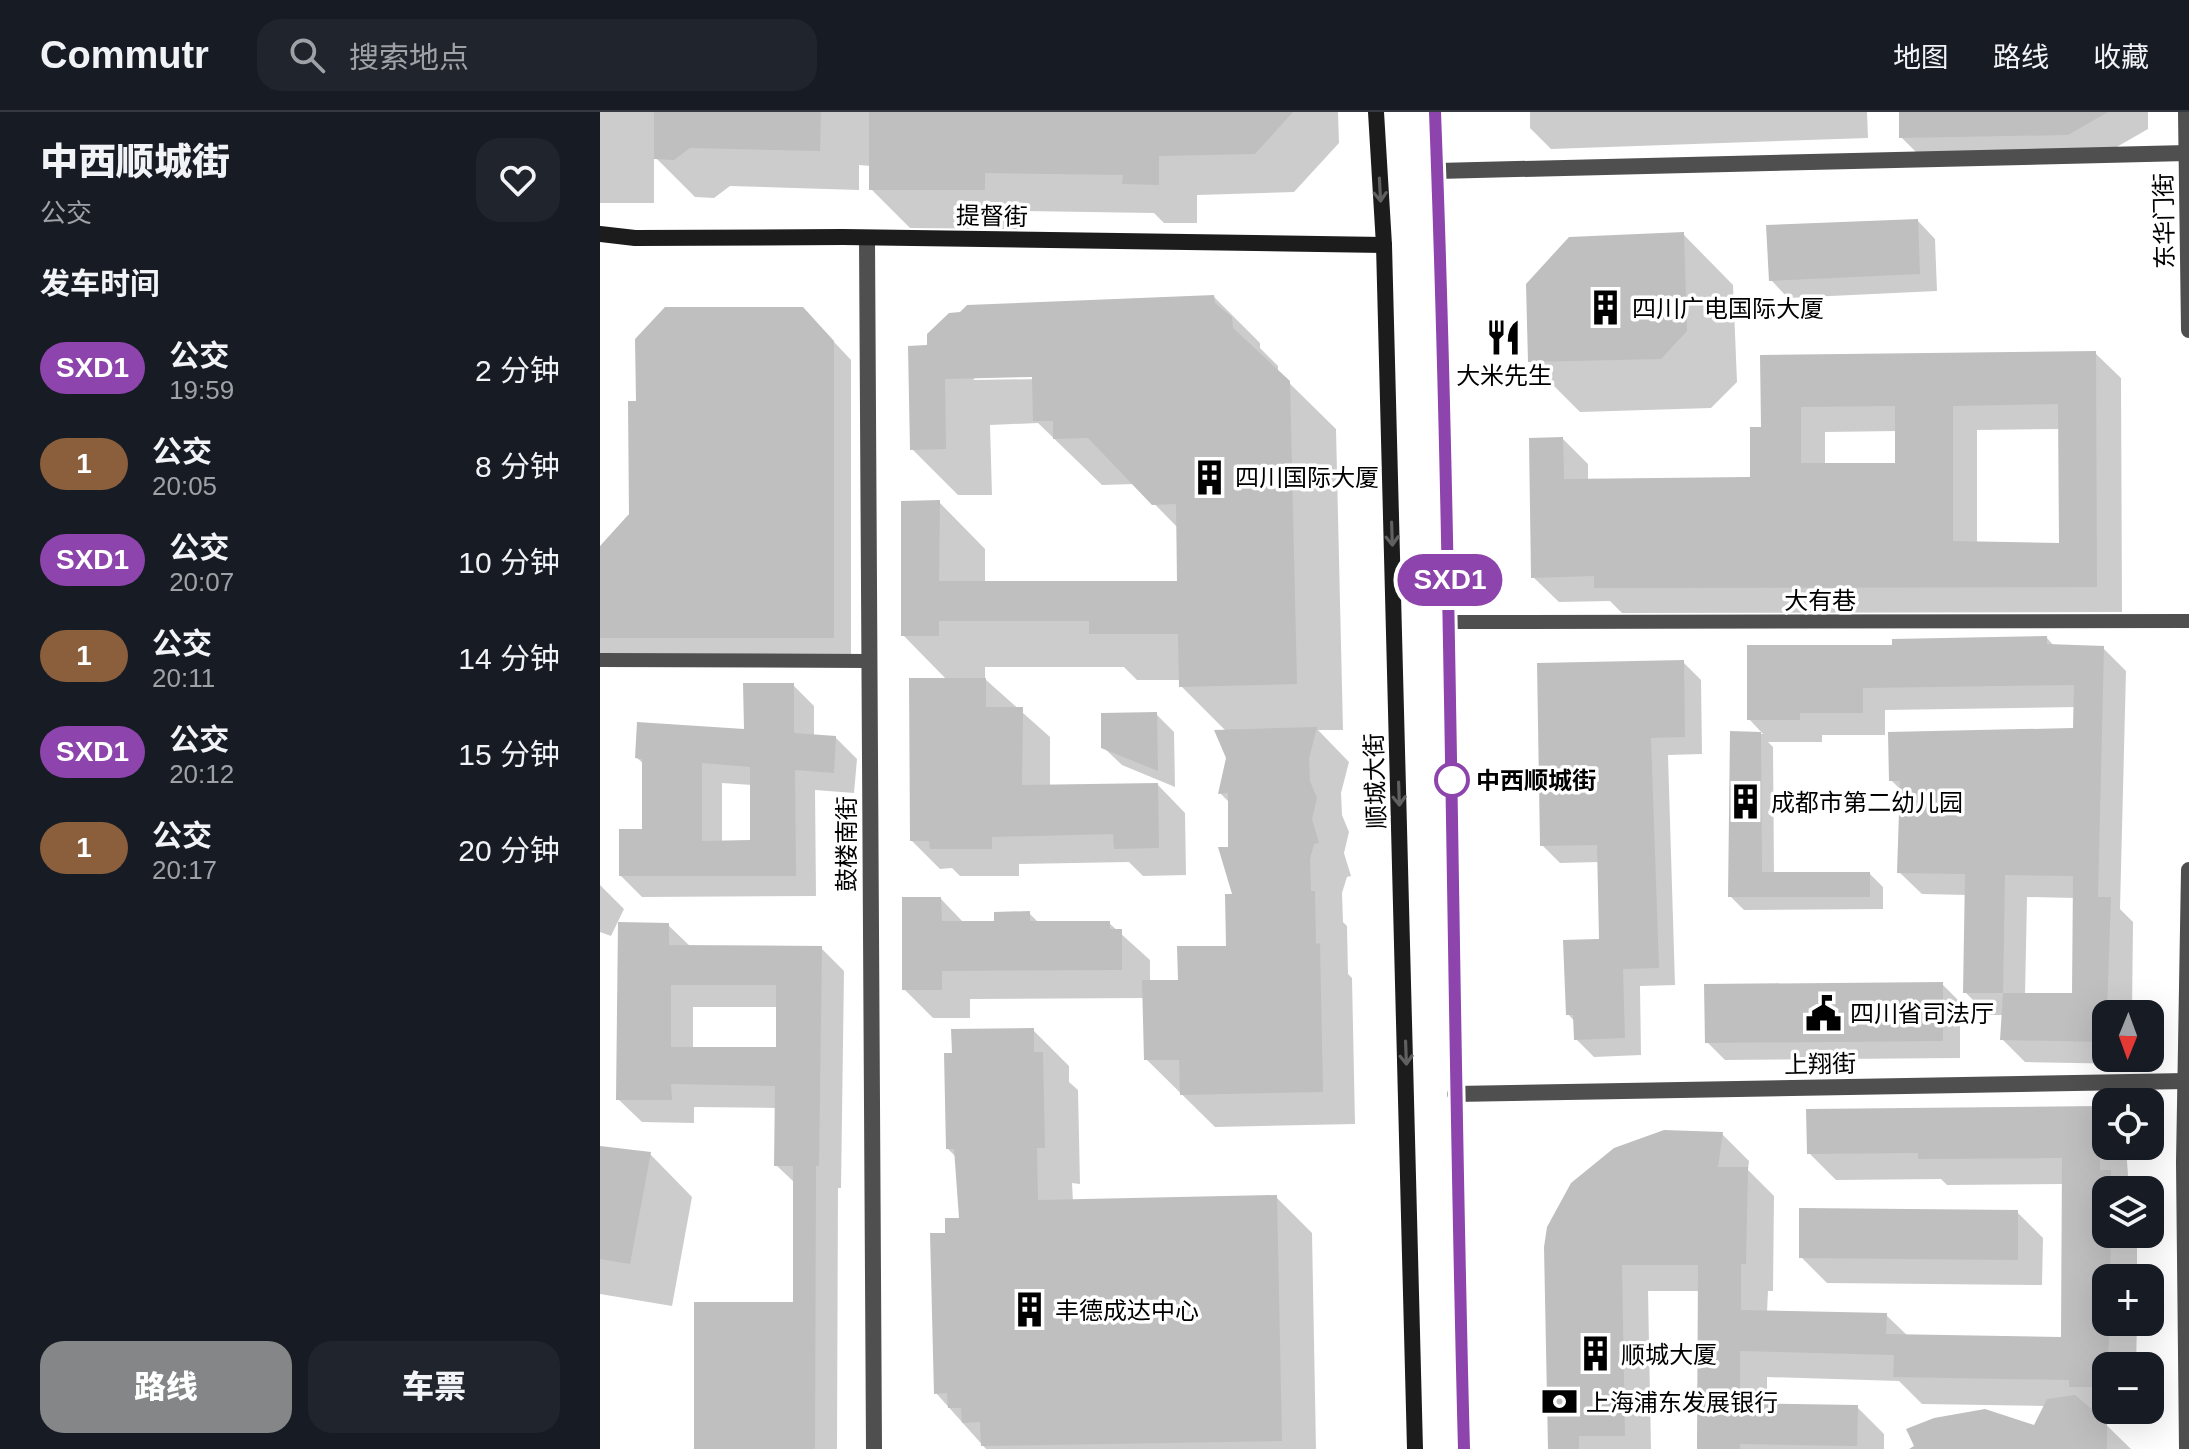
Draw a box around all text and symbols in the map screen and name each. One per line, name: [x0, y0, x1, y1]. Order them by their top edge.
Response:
search box: [257, 19, 817, 91]
icon: search: [285, 33, 329, 77]
text: Commutr: [40, 34, 209, 76]
text: 搜索地点: [349, 41, 469, 74]
text: 地图: [1893, 42, 1949, 73]
text: 路线: [1993, 42, 2049, 73]
text: 收藏: [2093, 42, 2149, 73]
button: heart: [476, 138, 560, 222]
text: 中西顺城街: [40, 141, 230, 183]
street label: 东华门街: [2150, 173, 2178, 269]
one-way arrow: [1373, 176, 1388, 203]
text: 公交: [40, 198, 92, 228]
street label: 提督街: [956, 202, 1028, 230]
text: 发车时间: [40, 267, 160, 300]
building icon: 四川广电国际大厦: [1587, 289, 1625, 327]
place label: 四川广电国际大厦: [1632, 295, 1824, 322]
restaurant icon: 大米先生: [1485, 319, 1523, 357]
text: 公交: [169, 339, 229, 372]
text: SXD1: [56, 352, 129, 383]
text: 2 分钟: [475, 354, 560, 387]
place label: 大米先生: [1456, 362, 1552, 389]
text: 19:59: [169, 375, 234, 405]
text: 公交: [152, 435, 212, 468]
text: 1: [76, 448, 92, 479]
text: 8 分钟: [475, 450, 560, 483]
building icon: 四川国际大厦: [1190, 458, 1228, 496]
place label: 四川国际大厦: [1235, 464, 1379, 491]
text: 20:05: [152, 471, 217, 501]
one-way arrow: [1384, 520, 1399, 547]
text: 公交: [169, 531, 229, 564]
text: SXD1: [56, 544, 129, 575]
text: 10 分钟: [458, 546, 560, 579]
line badge: SXD1: [1394, 554, 1506, 606]
text: SXD1: [1413, 564, 1487, 595]
text: 20:07: [169, 567, 234, 597]
street label: 大有巷: [1784, 587, 1856, 614]
text: 公交: [152, 627, 212, 660]
text: 1: [76, 640, 92, 671]
text: 14 分钟: [458, 642, 560, 675]
text: 20:11: [152, 663, 215, 693]
text: 公交: [169, 723, 229, 756]
street label: 顺城大街: [1360, 733, 1390, 829]
text: SXD1: [56, 736, 129, 767]
text: 15 分钟: [458, 738, 560, 771]
text: 20:12: [169, 759, 234, 789]
marker: 中西顺城街: [1435, 763, 1469, 797]
place label: 中西顺城街: [1476, 767, 1596, 794]
one-way arrow: [1391, 780, 1407, 807]
building icon: 成都市第二幼儿园: [1726, 783, 1764, 821]
place label: 成都市第二幼儿园: [1771, 789, 1963, 816]
street label: 鼓楼南街: [833, 796, 860, 892]
text: 公交: [152, 819, 212, 852]
text: 1: [76, 832, 92, 863]
text: 20 分钟: [458, 834, 560, 867]
text: 20:17: [152, 855, 217, 885]
public building icon: 四川省司法厅: [1805, 994, 1843, 1032]
place label: 四川省司法厅: [1850, 1000, 1994, 1027]
north arrow: [2092, 1000, 2164, 1072]
map controls: [2092, 1000, 2164, 1424]
one-way arrow: [1399, 1039, 1414, 1066]
street label: 上翔街: [1784, 1050, 1856, 1078]
button: locate: [2092, 1088, 2164, 1160]
button: layers: [2092, 1176, 2164, 1248]
button: +: [2092, 1264, 2164, 1336]
building icon: 丰德成达中心: [1010, 1291, 1048, 1329]
place label: 丰德成达中心: [1055, 1297, 1199, 1324]
building icon: 顺城大厦: [1576, 1335, 1614, 1373]
button: 路线: [40, 1341, 292, 1433]
button: 车票: [308, 1341, 560, 1433]
place label: 顺城大厦: [1621, 1341, 1717, 1368]
button: −: [2092, 1352, 2164, 1424]
bank icon: 上海浦东发展银行: [1541, 1383, 1579, 1421]
place label: 上海浦东发展银行: [1586, 1389, 1778, 1416]

